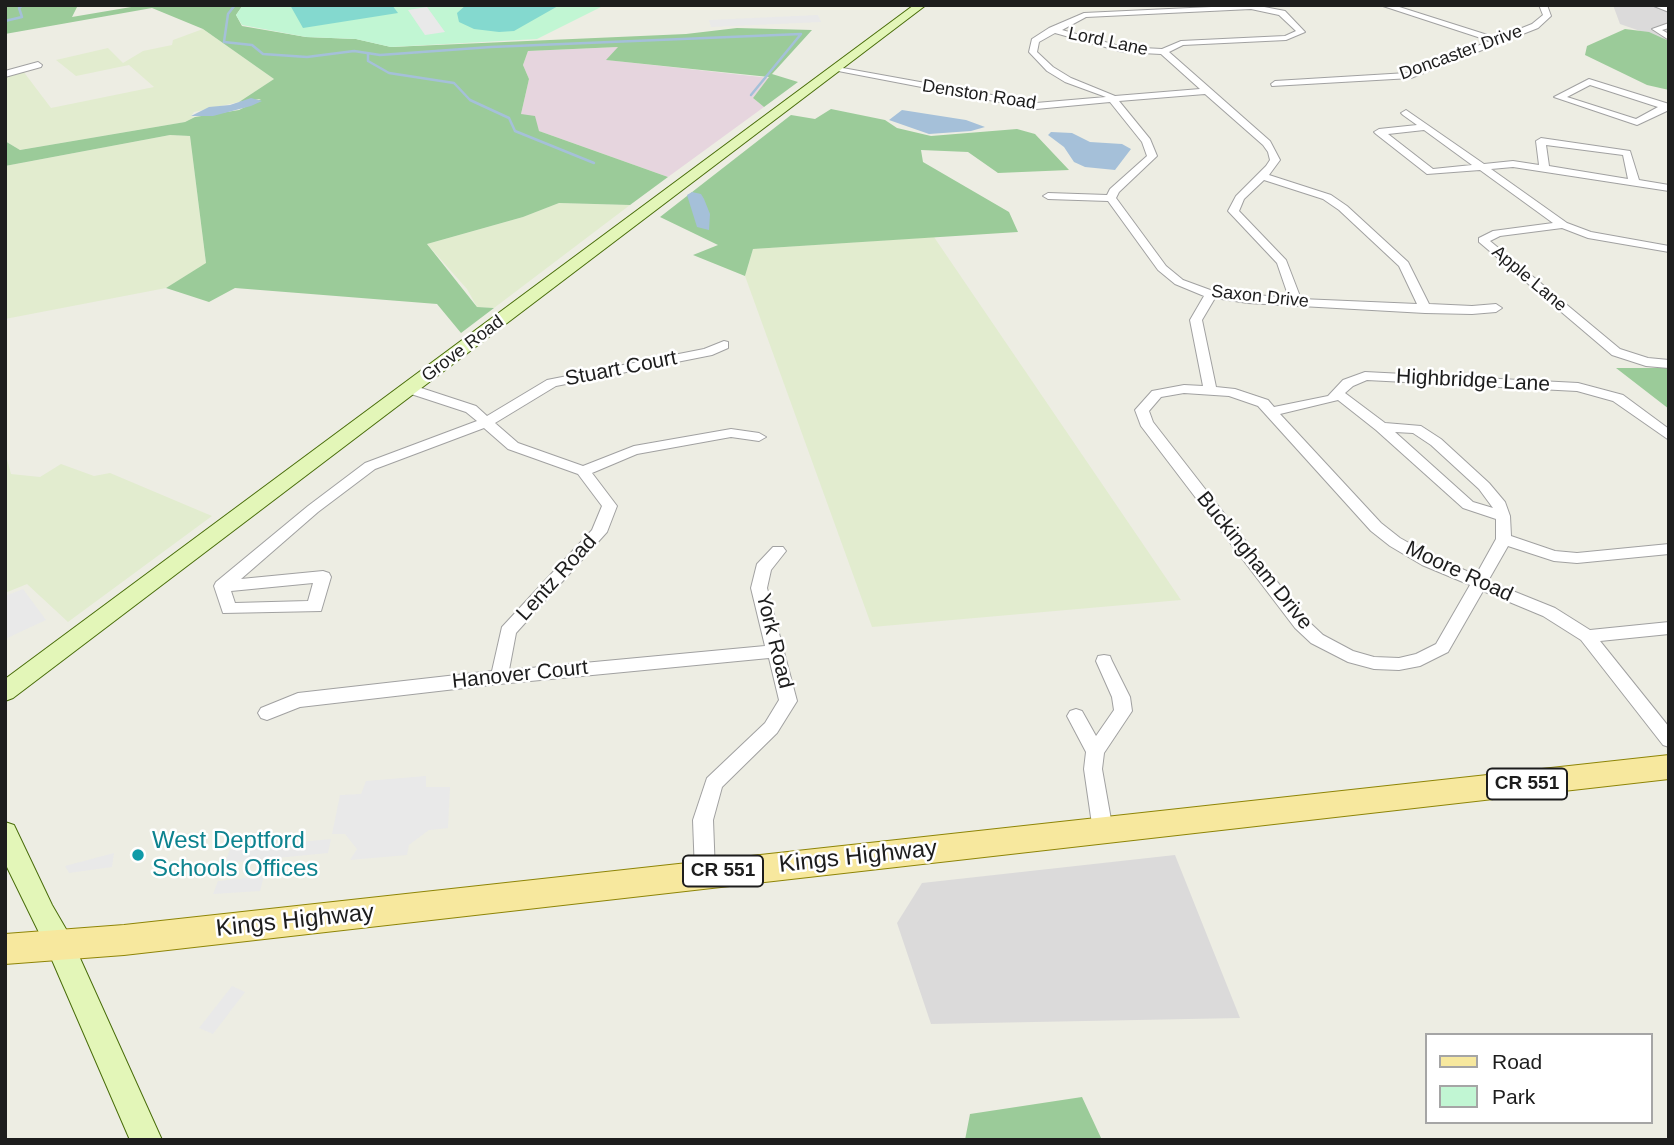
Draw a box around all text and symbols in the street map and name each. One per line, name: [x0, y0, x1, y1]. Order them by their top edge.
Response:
street label: Doncaster Drive: [1397, 21, 1525, 85]
street label: Lord Lane: [1066, 23, 1150, 61]
street label: Denston Road: [920, 75, 1038, 115]
street label: Apple Lane: [1487, 241, 1571, 317]
street label: Saxon Drive: [1210, 281, 1310, 313]
street label: Grove Road: [418, 311, 508, 387]
street label: Stuart Court: [563, 346, 679, 392]
street label: Highbridge Lane: [1395, 364, 1551, 398]
street label: Buckingham Drive: [1191, 487, 1317, 635]
street label: Lentz Road: [512, 530, 602, 626]
street label: Moore Road: [1401, 536, 1517, 608]
street label: York Road: [750, 591, 798, 691]
street label: Hanover Court: [451, 655, 589, 695]
road number: CR 551: [1487, 768, 1567, 800]
place label: West Deptford Schools Offices: [152, 827, 318, 883]
street label: Kings Highway: [778, 834, 938, 880]
marker: West Deptford Schools Offices: [130, 847, 146, 863]
road number: CR 551: [683, 856, 763, 886]
street label: Kings Highway: [215, 898, 375, 944]
legend: [1426, 1033, 1653, 1124]
text: Road: [1492, 1050, 1542, 1073]
text: Park: [1492, 1085, 1535, 1108]

